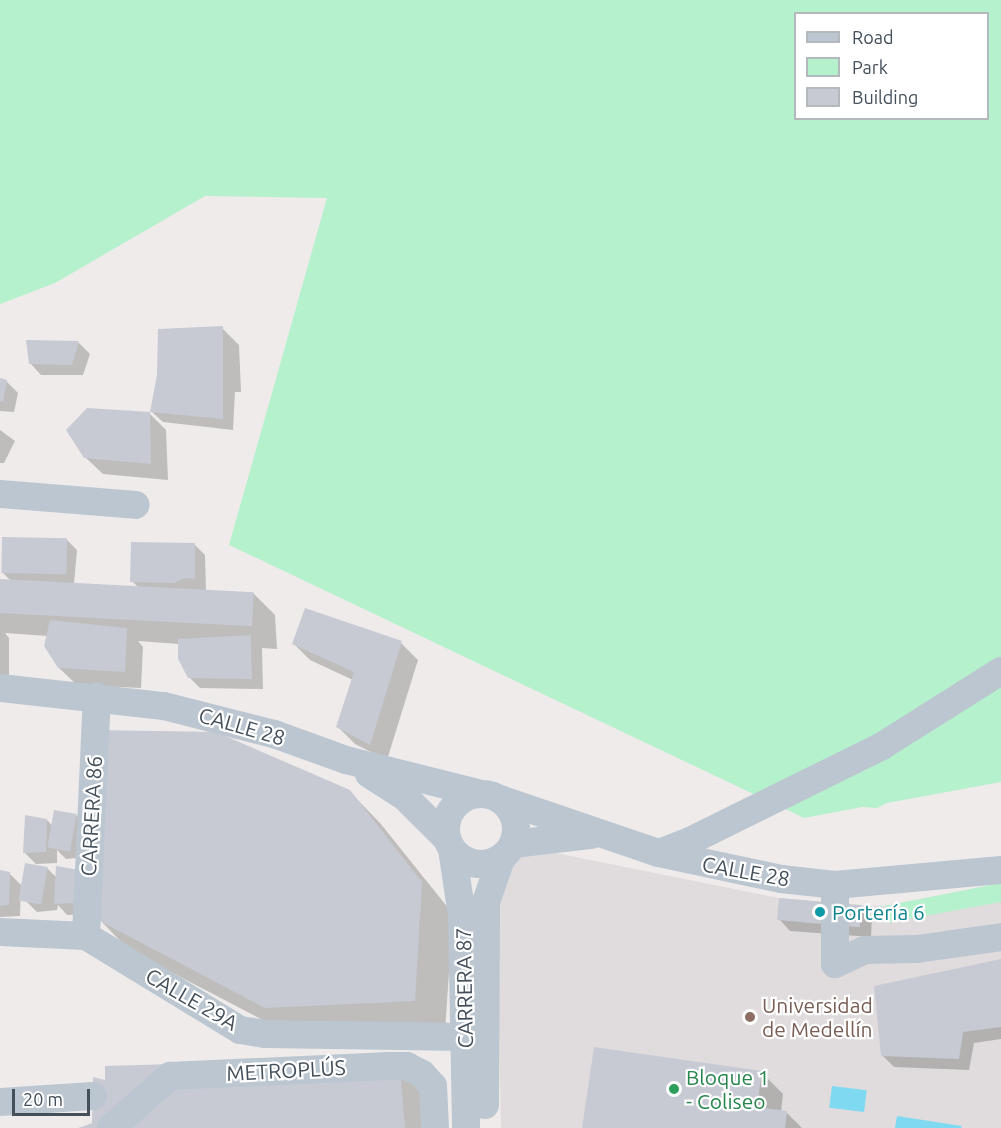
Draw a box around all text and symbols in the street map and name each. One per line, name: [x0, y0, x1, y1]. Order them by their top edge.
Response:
legend: [794, 12, 989, 120]
text: Road: [852, 27, 894, 47]
text: Park: [852, 57, 888, 77]
text: Building: [852, 87, 918, 107]
street label: CALLE 28: [196, 702, 288, 750]
street label: CARRERA 86: [75, 755, 107, 877]
street label: CALLE 28: [700, 851, 792, 891]
place label: Portería 6: [832, 899, 925, 925]
marker: Portería 6: [813, 905, 827, 919]
street label: CARRERA 87: [450, 927, 478, 1049]
street label: CALLE 29A: [141, 963, 243, 1035]
place label: Universidad de Medellín: [762, 992, 873, 1042]
marker: Universidad de Medellín: [743, 1010, 757, 1024]
street label: METROPLÚS: [226, 1054, 346, 1086]
place label: Bloque 1 - Coliseo: [686, 1064, 770, 1114]
scale bar: [15, 1077, 93, 1115]
marker: Bloque 1 - Coliseo: [667, 1082, 681, 1096]
text: 20 m: [23, 1089, 63, 1109]

